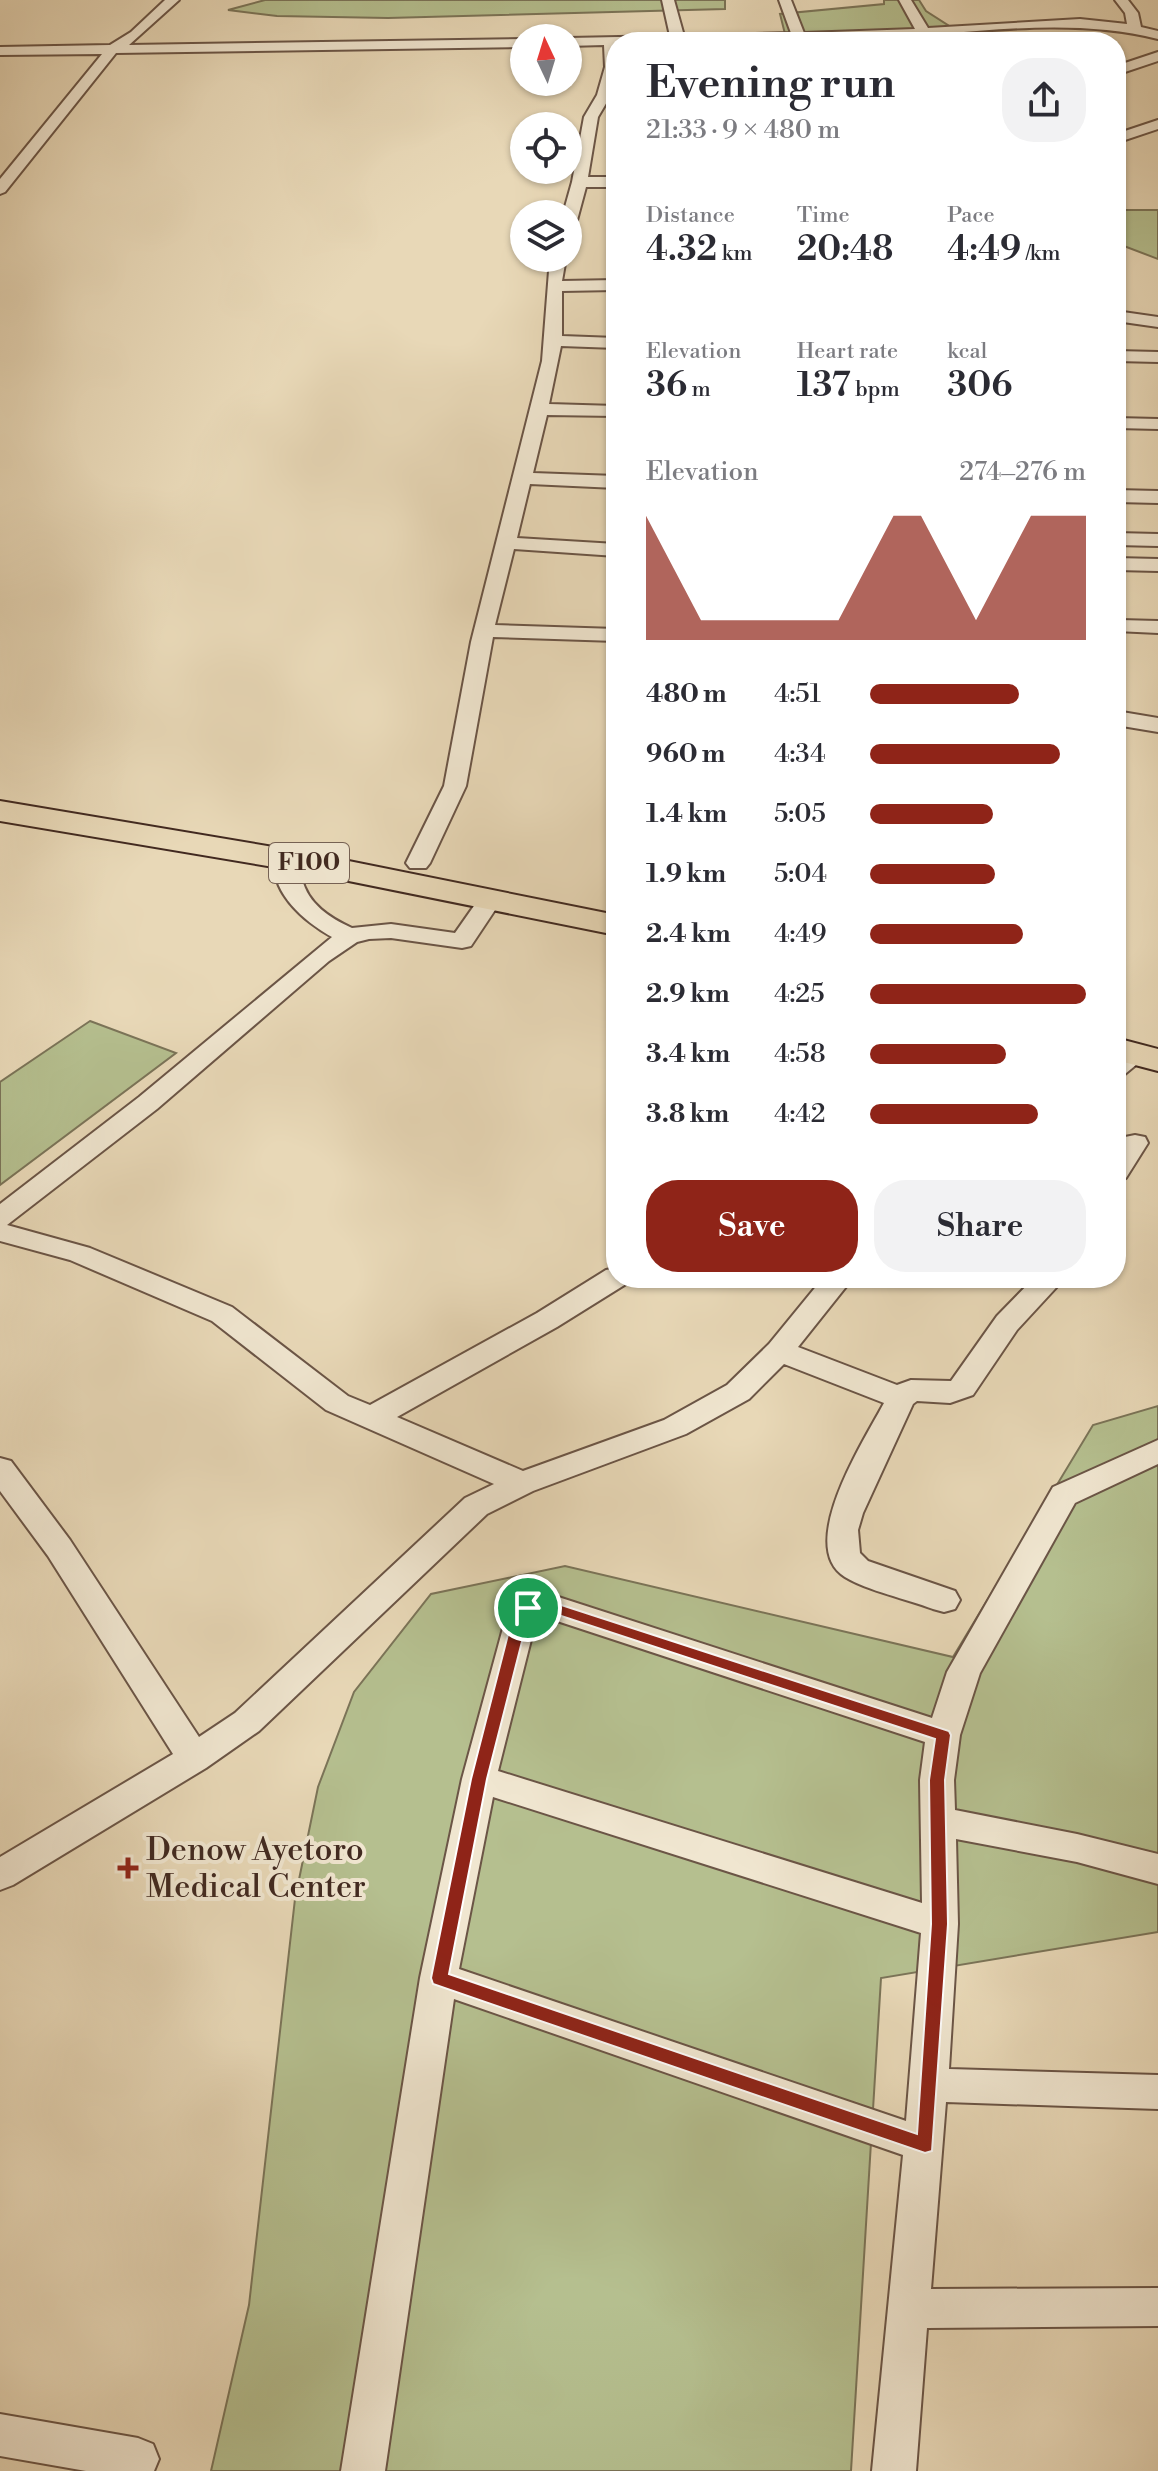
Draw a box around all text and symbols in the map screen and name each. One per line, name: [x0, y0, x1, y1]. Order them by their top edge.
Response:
north arrow: [510, 24, 582, 96]
map controls: [510, 24, 582, 272]
text: Evening run: [646, 56, 895, 111]
button: share: [1002, 58, 1086, 142]
button: locate: [510, 112, 582, 184]
text: 21:33 · 9 × 480 m: [646, 114, 840, 146]
button: layers: [510, 200, 582, 272]
text: Distance: [646, 202, 735, 229]
text: Time: [797, 202, 850, 229]
text: Pace: [947, 202, 995, 229]
text: 4.32: [646, 229, 717, 271]
text: 20:48: [797, 229, 893, 271]
text: 4:49: [947, 229, 1021, 271]
text: km: [717, 240, 753, 267]
text: /km: [1021, 240, 1061, 267]
text: Elevation: [646, 338, 741, 365]
text: Heart rate: [797, 338, 898, 365]
text: kcal: [947, 338, 987, 365]
text: 36: [646, 365, 687, 407]
text: 137: [797, 365, 851, 407]
text: 306: [947, 365, 1012, 407]
text: m: [687, 376, 711, 403]
text: bpm: [851, 376, 900, 403]
text: Elevation: [646, 456, 759, 488]
text: 274–276 m: [959, 456, 1086, 488]
text: 480 m: [646, 678, 727, 710]
text: 4:51: [774, 678, 821, 710]
text: 960 m: [646, 738, 725, 770]
text: 4:34: [774, 738, 826, 770]
text: 1.4 km: [646, 798, 727, 830]
text: 5:05: [774, 798, 826, 830]
road number: F100: [269, 843, 349, 883]
text: 1.9 km: [646, 858, 726, 890]
text: 5:04: [774, 858, 827, 890]
text: 2.4 km: [646, 918, 731, 950]
text: 4:49: [774, 918, 827, 950]
text: 2.9 km: [646, 978, 730, 1010]
text: 4:25: [774, 978, 825, 1010]
text: 3.4 km: [646, 1038, 730, 1070]
text: 4:58: [774, 1038, 826, 1070]
text: 3.8 km: [646, 1098, 729, 1130]
text: 4:42: [774, 1098, 826, 1130]
button: Save: [646, 1180, 858, 1272]
button: Share: [874, 1180, 1086, 1272]
pin: [494, 1574, 562, 1642]
icon: arrive: [506, 1586, 550, 1630]
place label: Denow Ayetoro Medical Center: [146, 1830, 366, 1907]
marker: Denow Ayetoro Medical Center: [117, 1857, 139, 1879]

